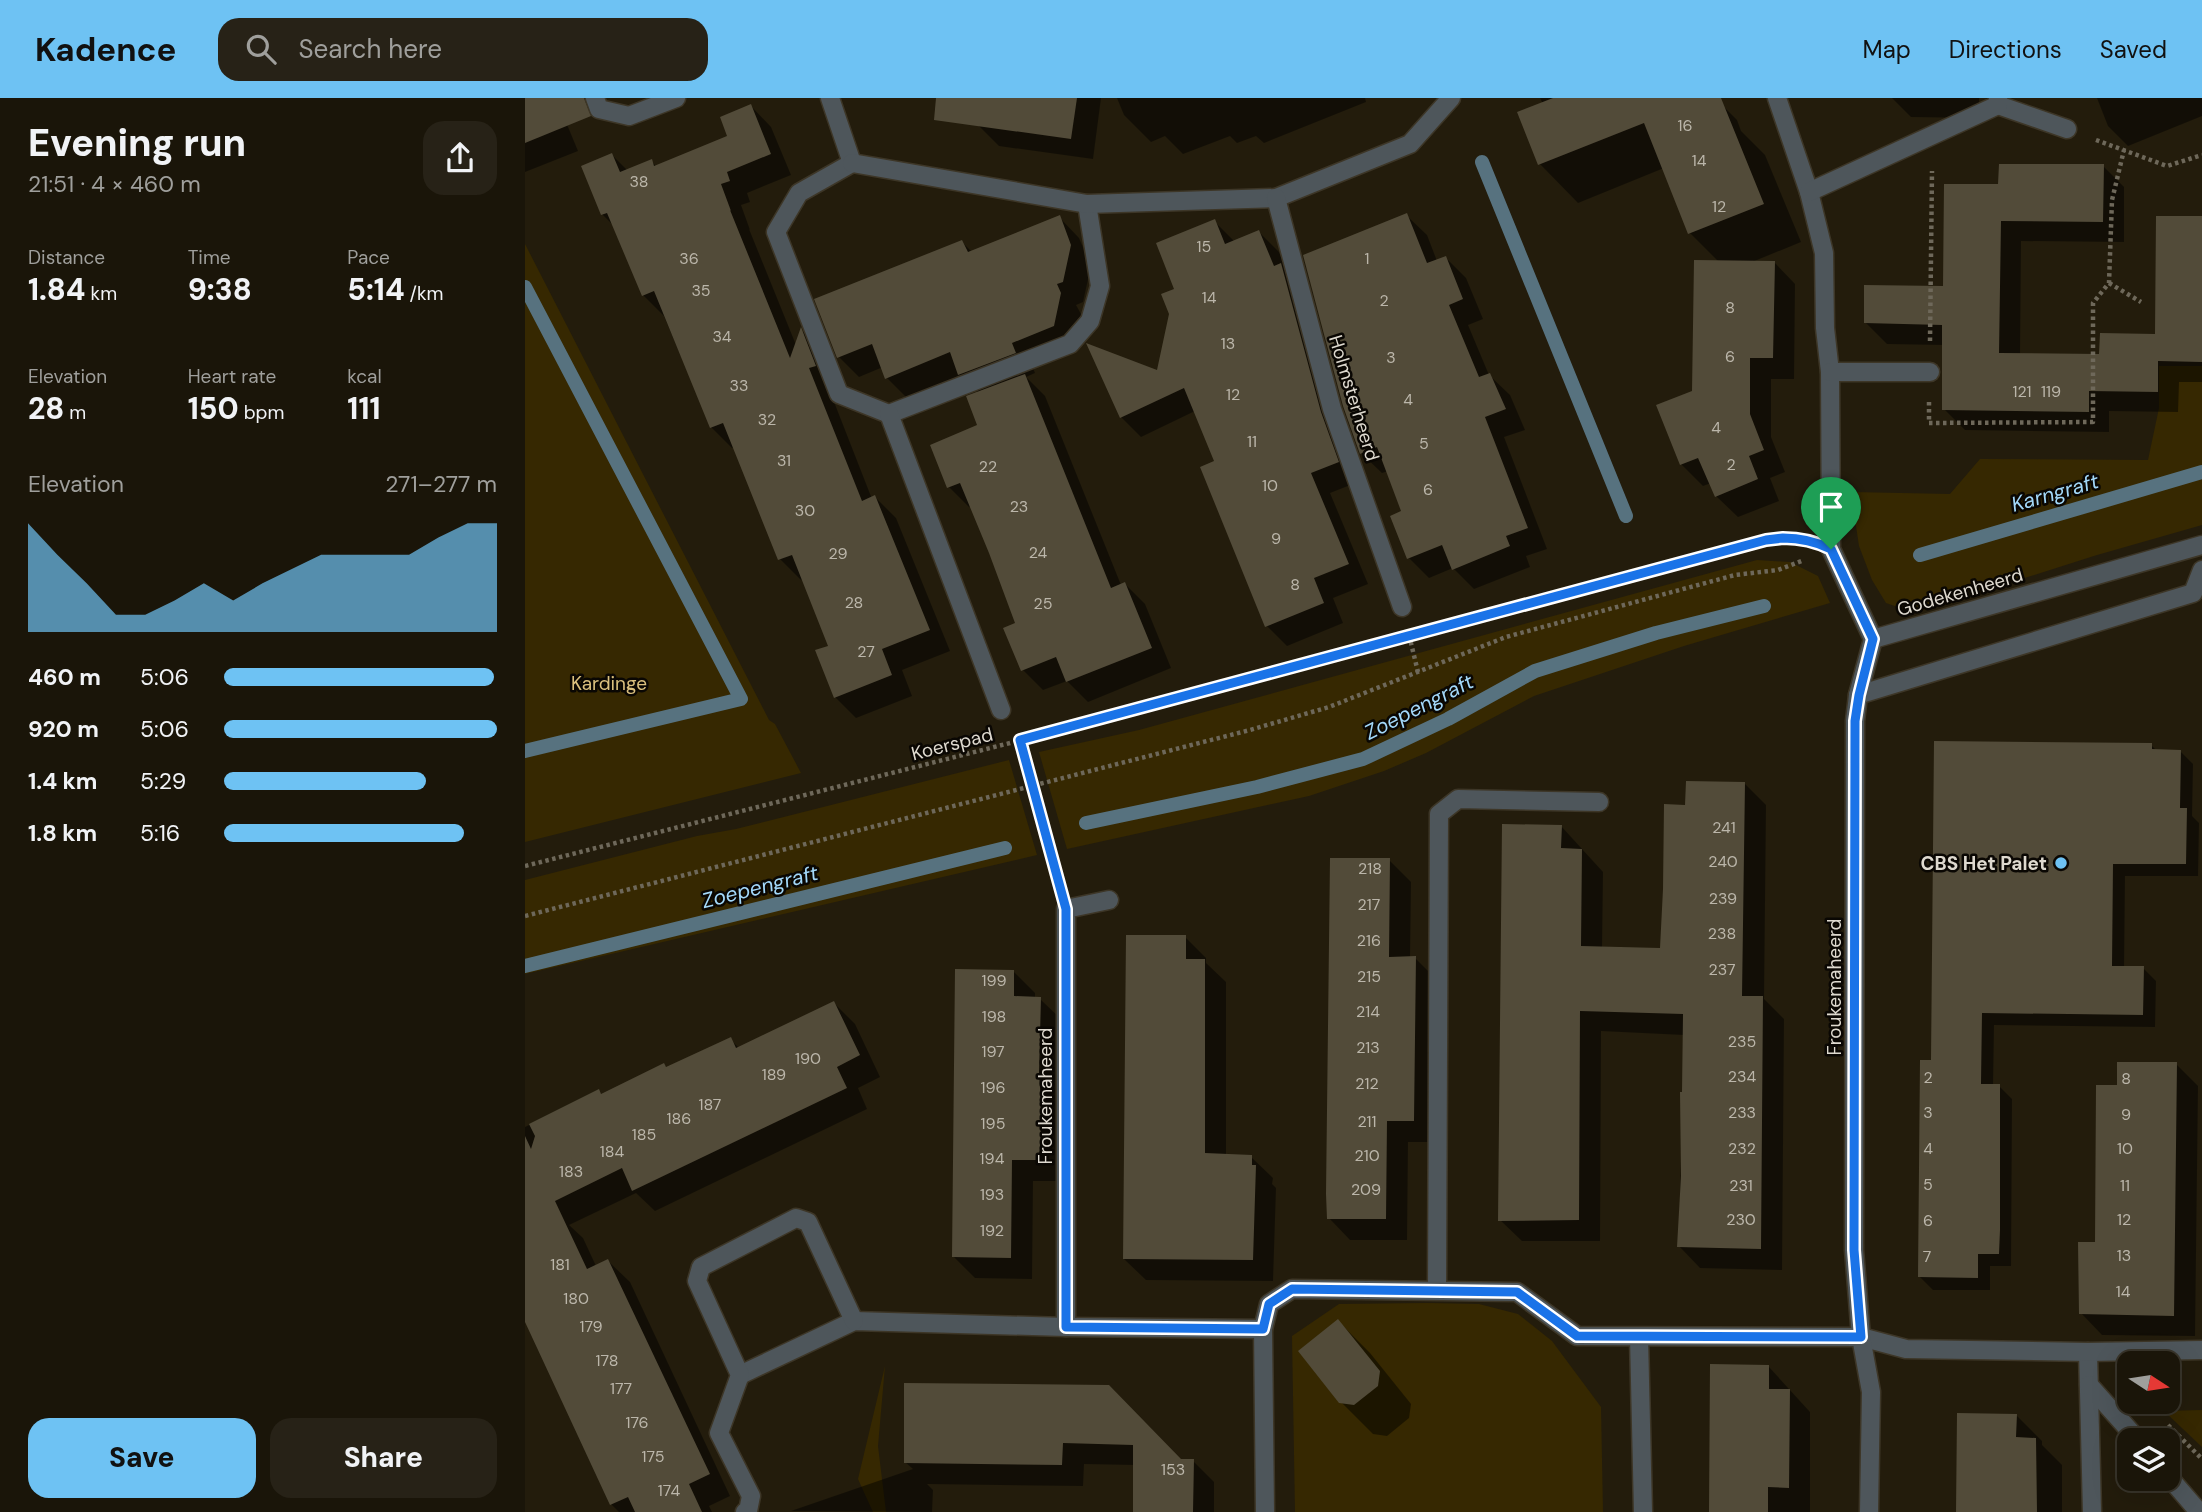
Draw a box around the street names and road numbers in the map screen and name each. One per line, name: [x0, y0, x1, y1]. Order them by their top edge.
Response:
street label: Holmsterheerd: [1323, 332, 1385, 464]
street label: Godekenheerd: [1894, 562, 2026, 622]
street label: Koerspad: [909, 722, 995, 766]
street label: Froukemaheerd: [1822, 918, 1847, 1056]
street label: Froukemaheerd: [1033, 1027, 1058, 1165]

